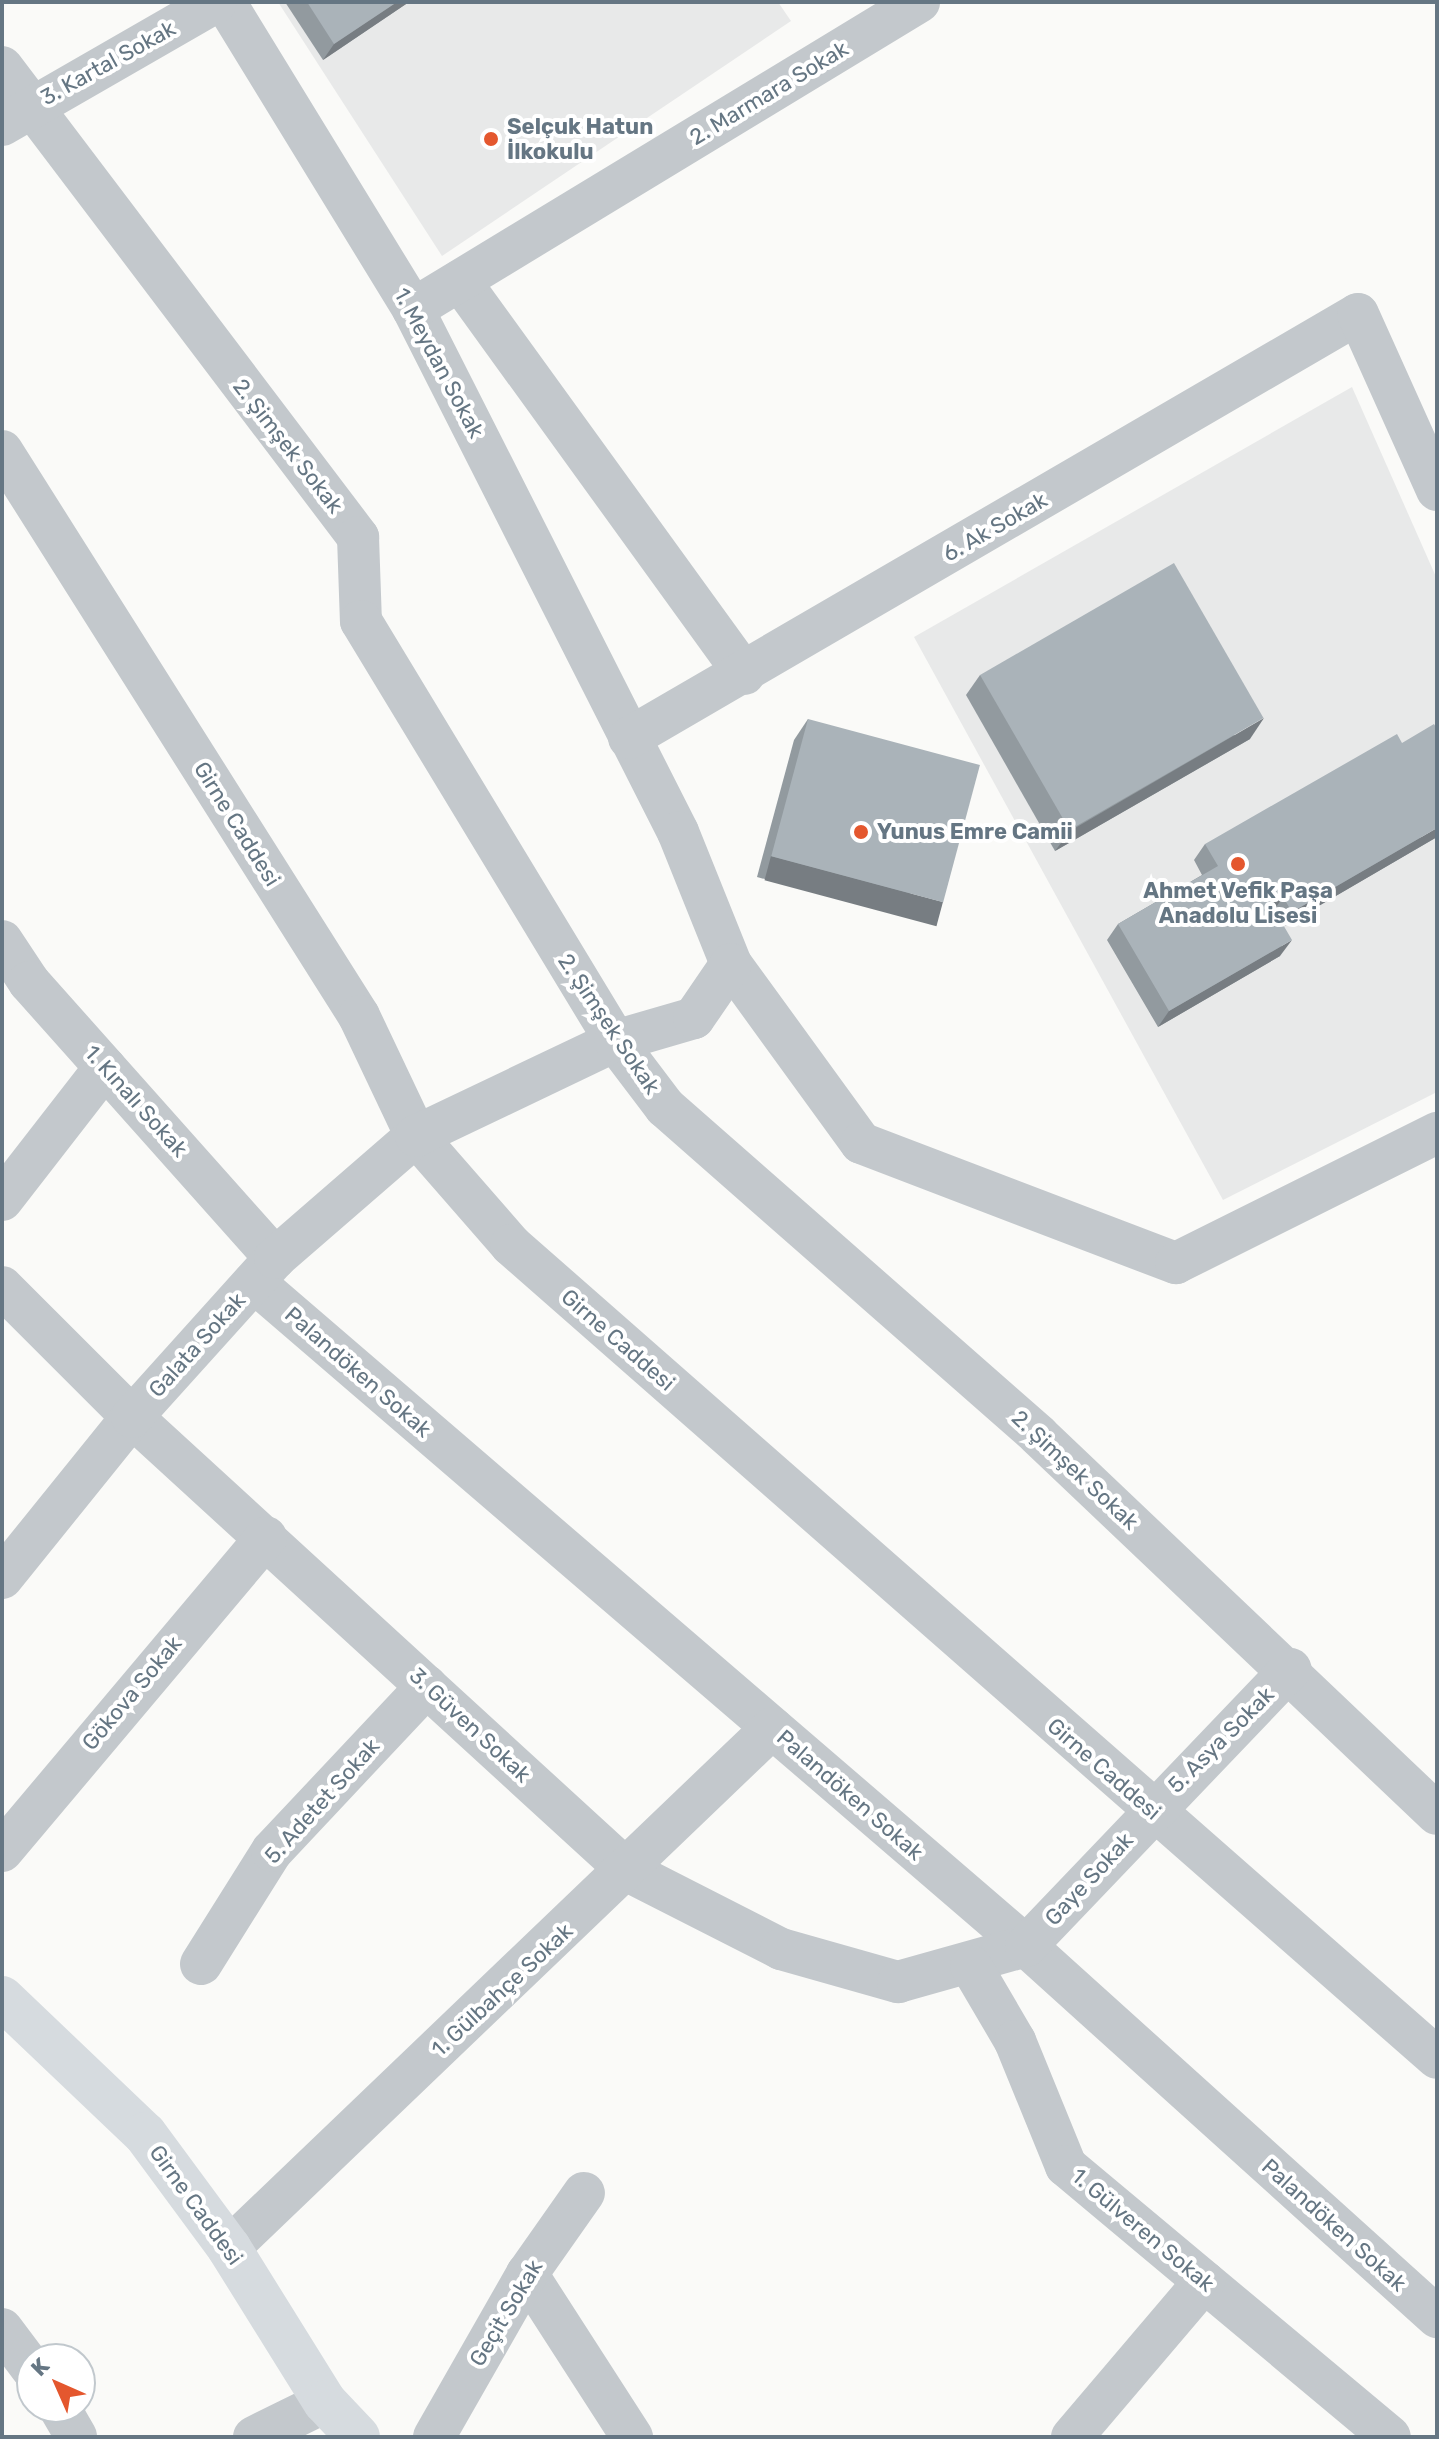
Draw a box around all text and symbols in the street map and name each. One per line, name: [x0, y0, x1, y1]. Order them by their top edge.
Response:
street label: 3. Kartal Sokak: [36, 15, 180, 111]
street label: 2. Marmara Sokak: [685, 35, 853, 151]
place label: Selçuk Hatun İlkokulu: [507, 113, 653, 164]
marker: Selçuk Hatun İlkokulu: [482, 130, 500, 148]
street label: 1. Meydan Sokak: [388, 283, 490, 443]
street label: 2. Şimşek Sokak: [227, 373, 349, 519]
street label: 6. Ak Sokak: [938, 486, 1052, 568]
street label: Girne Caddesi: [188, 757, 286, 891]
place label: Yunus Emre Camii: [877, 819, 1073, 845]
marker: Yunus Emre Camii: [852, 823, 870, 841]
marker: Ahmet Vefik Paşa Anadolu Lisesi: [1229, 855, 1247, 873]
place label: Ahmet Vefik Paşa Anadolu Lisesi: [1143, 877, 1333, 928]
street label: 2. Şimşek Sokak: [552, 949, 666, 1099]
street label: 1. Kınalı Sokak: [79, 1040, 193, 1162]
street label: Girne Caddesi: [556, 1284, 680, 1396]
street label: Galata Sokak: [143, 1287, 251, 1403]
street label: Palandöken Sokak: [279, 1301, 437, 1443]
street label: 2. Şimşek Sokak: [1006, 1405, 1144, 1535]
street label: Gökova Sokak: [77, 1631, 187, 1755]
street label: 3. Güven Sokak: [404, 1662, 536, 1788]
street label: 5. Asya Sokak: [1162, 1681, 1280, 1799]
street label: Girne Caddesi: [1042, 1713, 1166, 1825]
street label: Palandöken Sokak: [771, 1724, 929, 1866]
street label: 5. Adetet Sokak: [259, 1733, 385, 1869]
street label: Gaye Sokak: [1039, 1827, 1139, 1931]
street label: 1. Gülbahçe Sokak: [426, 1918, 578, 2062]
street label: Girne Caddesi: [144, 2140, 248, 2270]
street label: Palandöken Sokak: [1256, 2153, 1412, 2297]
street label: 1. Gülveren Sokak: [1066, 2163, 1220, 2297]
street label: Geçit Sokak: [464, 2255, 548, 2371]
north arrow: [16, 2343, 96, 2423]
text: K: [25, 2352, 55, 2382]

